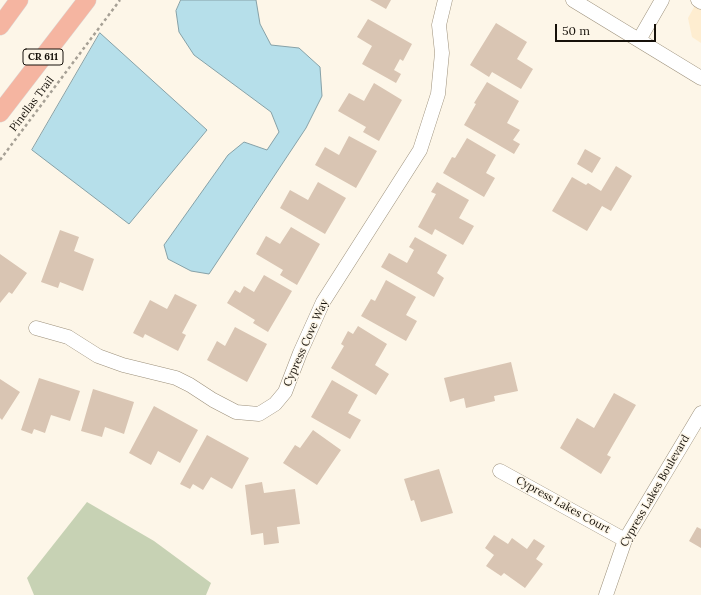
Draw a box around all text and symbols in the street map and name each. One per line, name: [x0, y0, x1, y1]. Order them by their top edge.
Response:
scale bar: [557, 16, 658, 42]
text: 50 m: [562, 23, 590, 38]
road number: CR 611: [23, 49, 63, 65]
street label: Pinellas Trail: [7, 74, 57, 134]
street label: Cypress Cove Way: [281, 297, 331, 389]
street label: Cypress Lakes Boulevard: [618, 433, 692, 549]
street label: Cypress Lakes Court: [514, 474, 612, 536]

